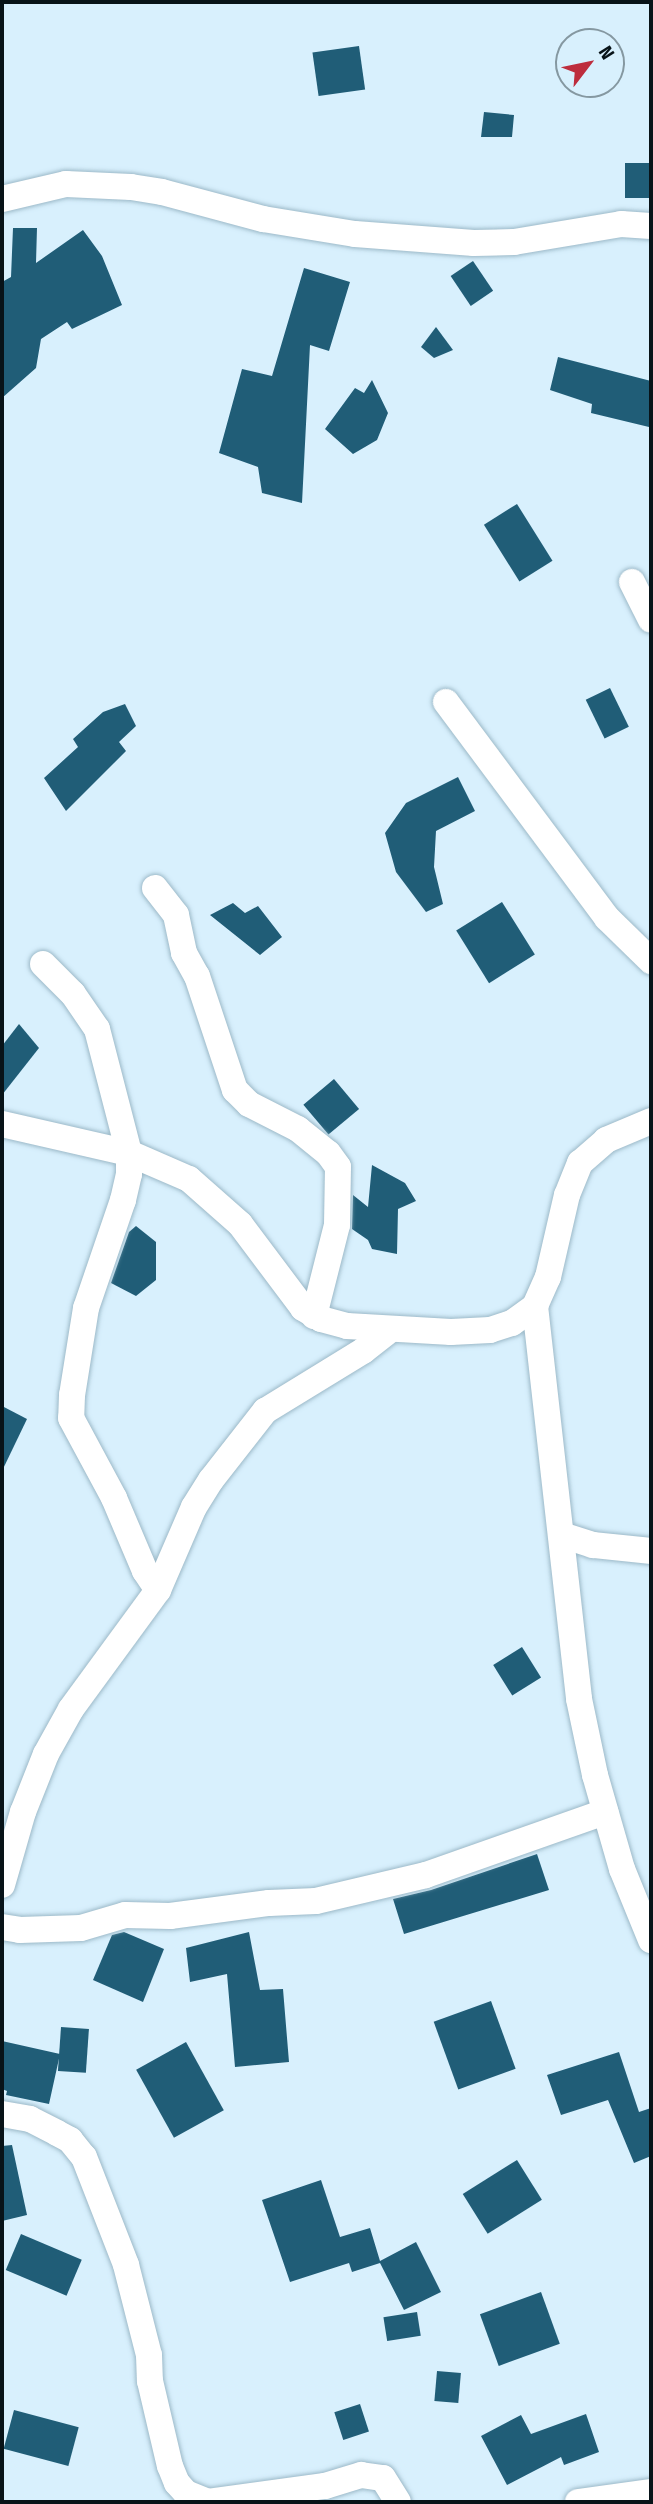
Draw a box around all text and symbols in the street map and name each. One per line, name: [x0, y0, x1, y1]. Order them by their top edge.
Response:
north arrow: [555, 28, 625, 98]
text: N: [594, 42, 619, 64]

